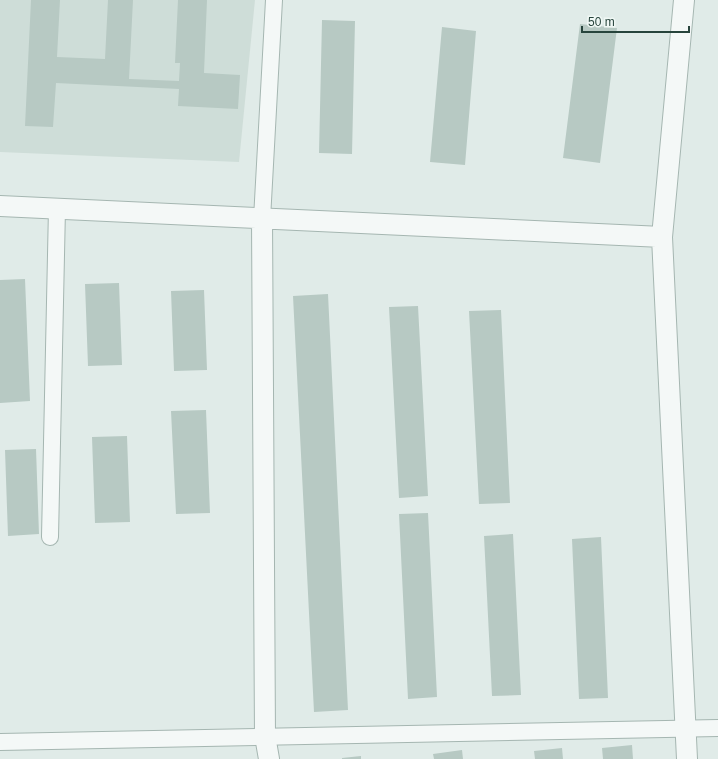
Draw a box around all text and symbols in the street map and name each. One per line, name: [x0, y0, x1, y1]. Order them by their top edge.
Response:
scale bar: [582, 8, 689, 34]
text: 50 m: [588, 15, 615, 29]

